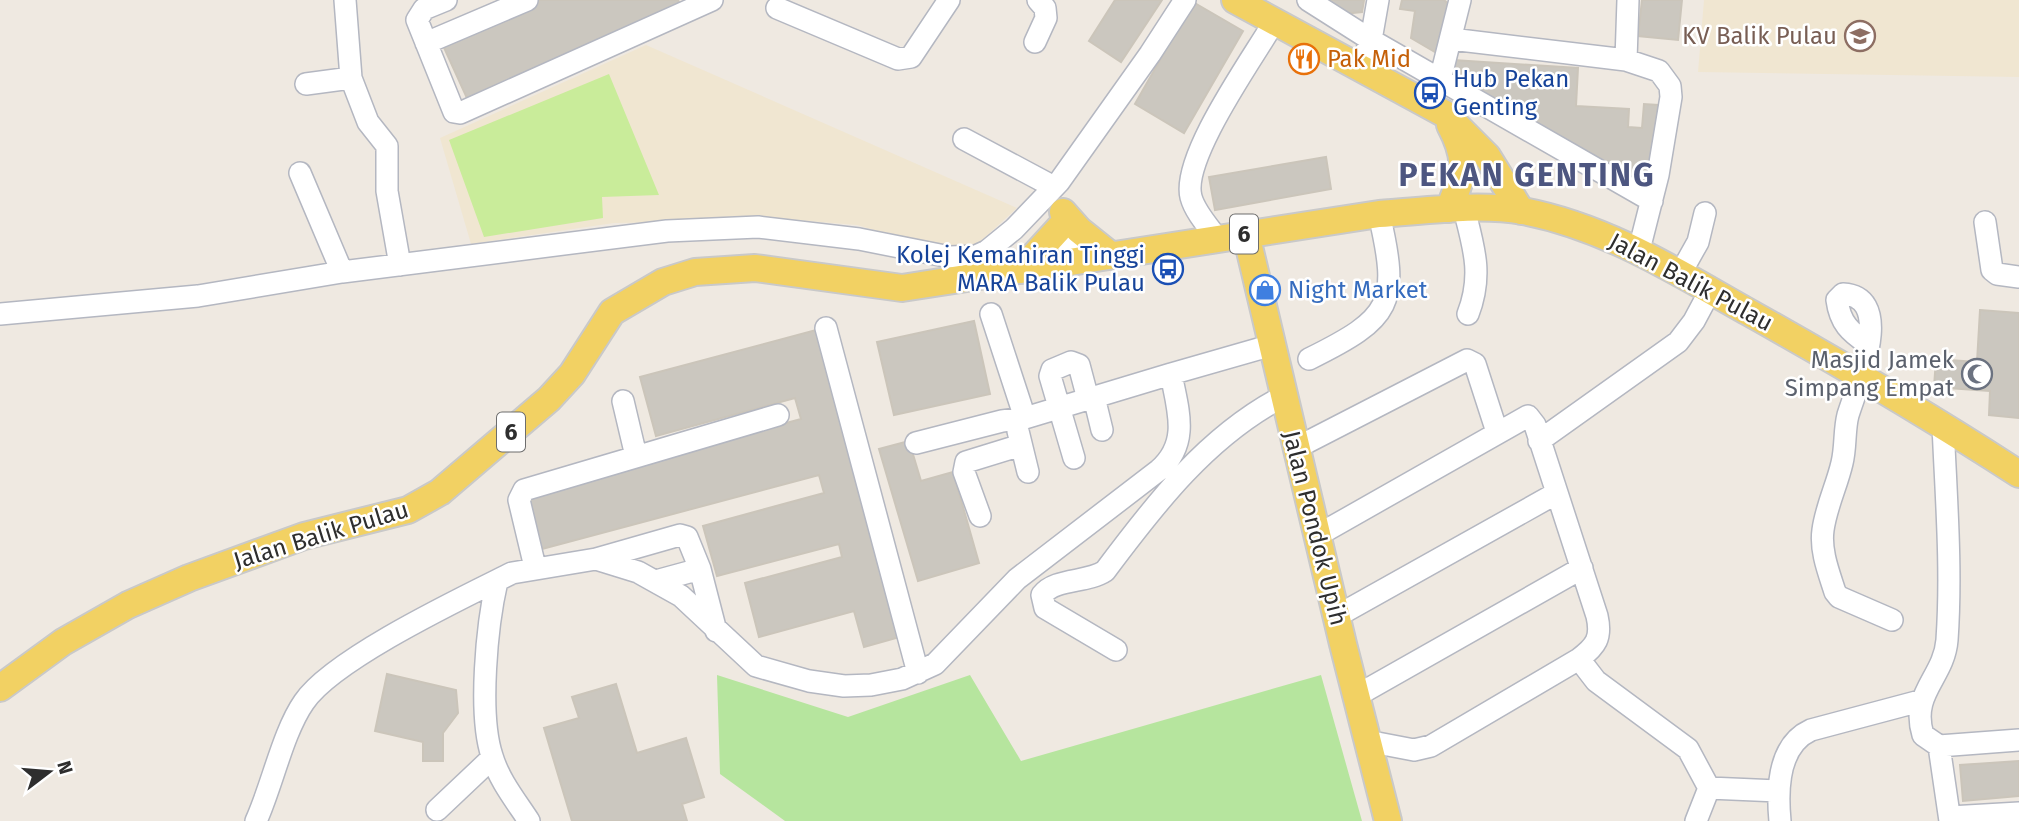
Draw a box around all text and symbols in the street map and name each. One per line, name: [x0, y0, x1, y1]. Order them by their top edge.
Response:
school or university icon: KV Balik Pulau: [1843, 19, 1877, 53]
place label: KV Balik Pulau: [1682, 22, 1837, 50]
restaurant icon: Pak Mid: [1287, 42, 1321, 76]
place label: Pak Mid: [1327, 45, 1411, 73]
place label: Hub Pekan Genting: [1453, 65, 1569, 121]
bus stop icon: Hub Pekan Genting: [1413, 76, 1447, 110]
district label: PEKAN GENTING: [1398, 156, 1656, 194]
road number: 6: [1230, 215, 1258, 254]
street label: Jalan Balik Pulau: [1604, 227, 1778, 337]
place label: Kolej Kemahiran Tinggi MARA Balik Pulau: [896, 241, 1145, 297]
bus stop icon: Kolej Kemahiran Tinggi MARA Balik Pulau: [1151, 252, 1185, 286]
shop icon: Night Market: [1248, 273, 1282, 307]
place label: Night Market: [1288, 276, 1428, 304]
place label: Masjid Jamek Simpang Empat: [1785, 346, 1955, 402]
mosque icon: Masjid Jamek Simpang Empat: [1960, 357, 1994, 391]
road number: 6: [497, 412, 525, 452]
street label: Jalan Pondok Upih: [1277, 428, 1353, 628]
street label: Jalan Balik Pulau: [230, 495, 412, 575]
north arrow: [14, 737, 84, 807]
text: N: [52, 758, 78, 777]

